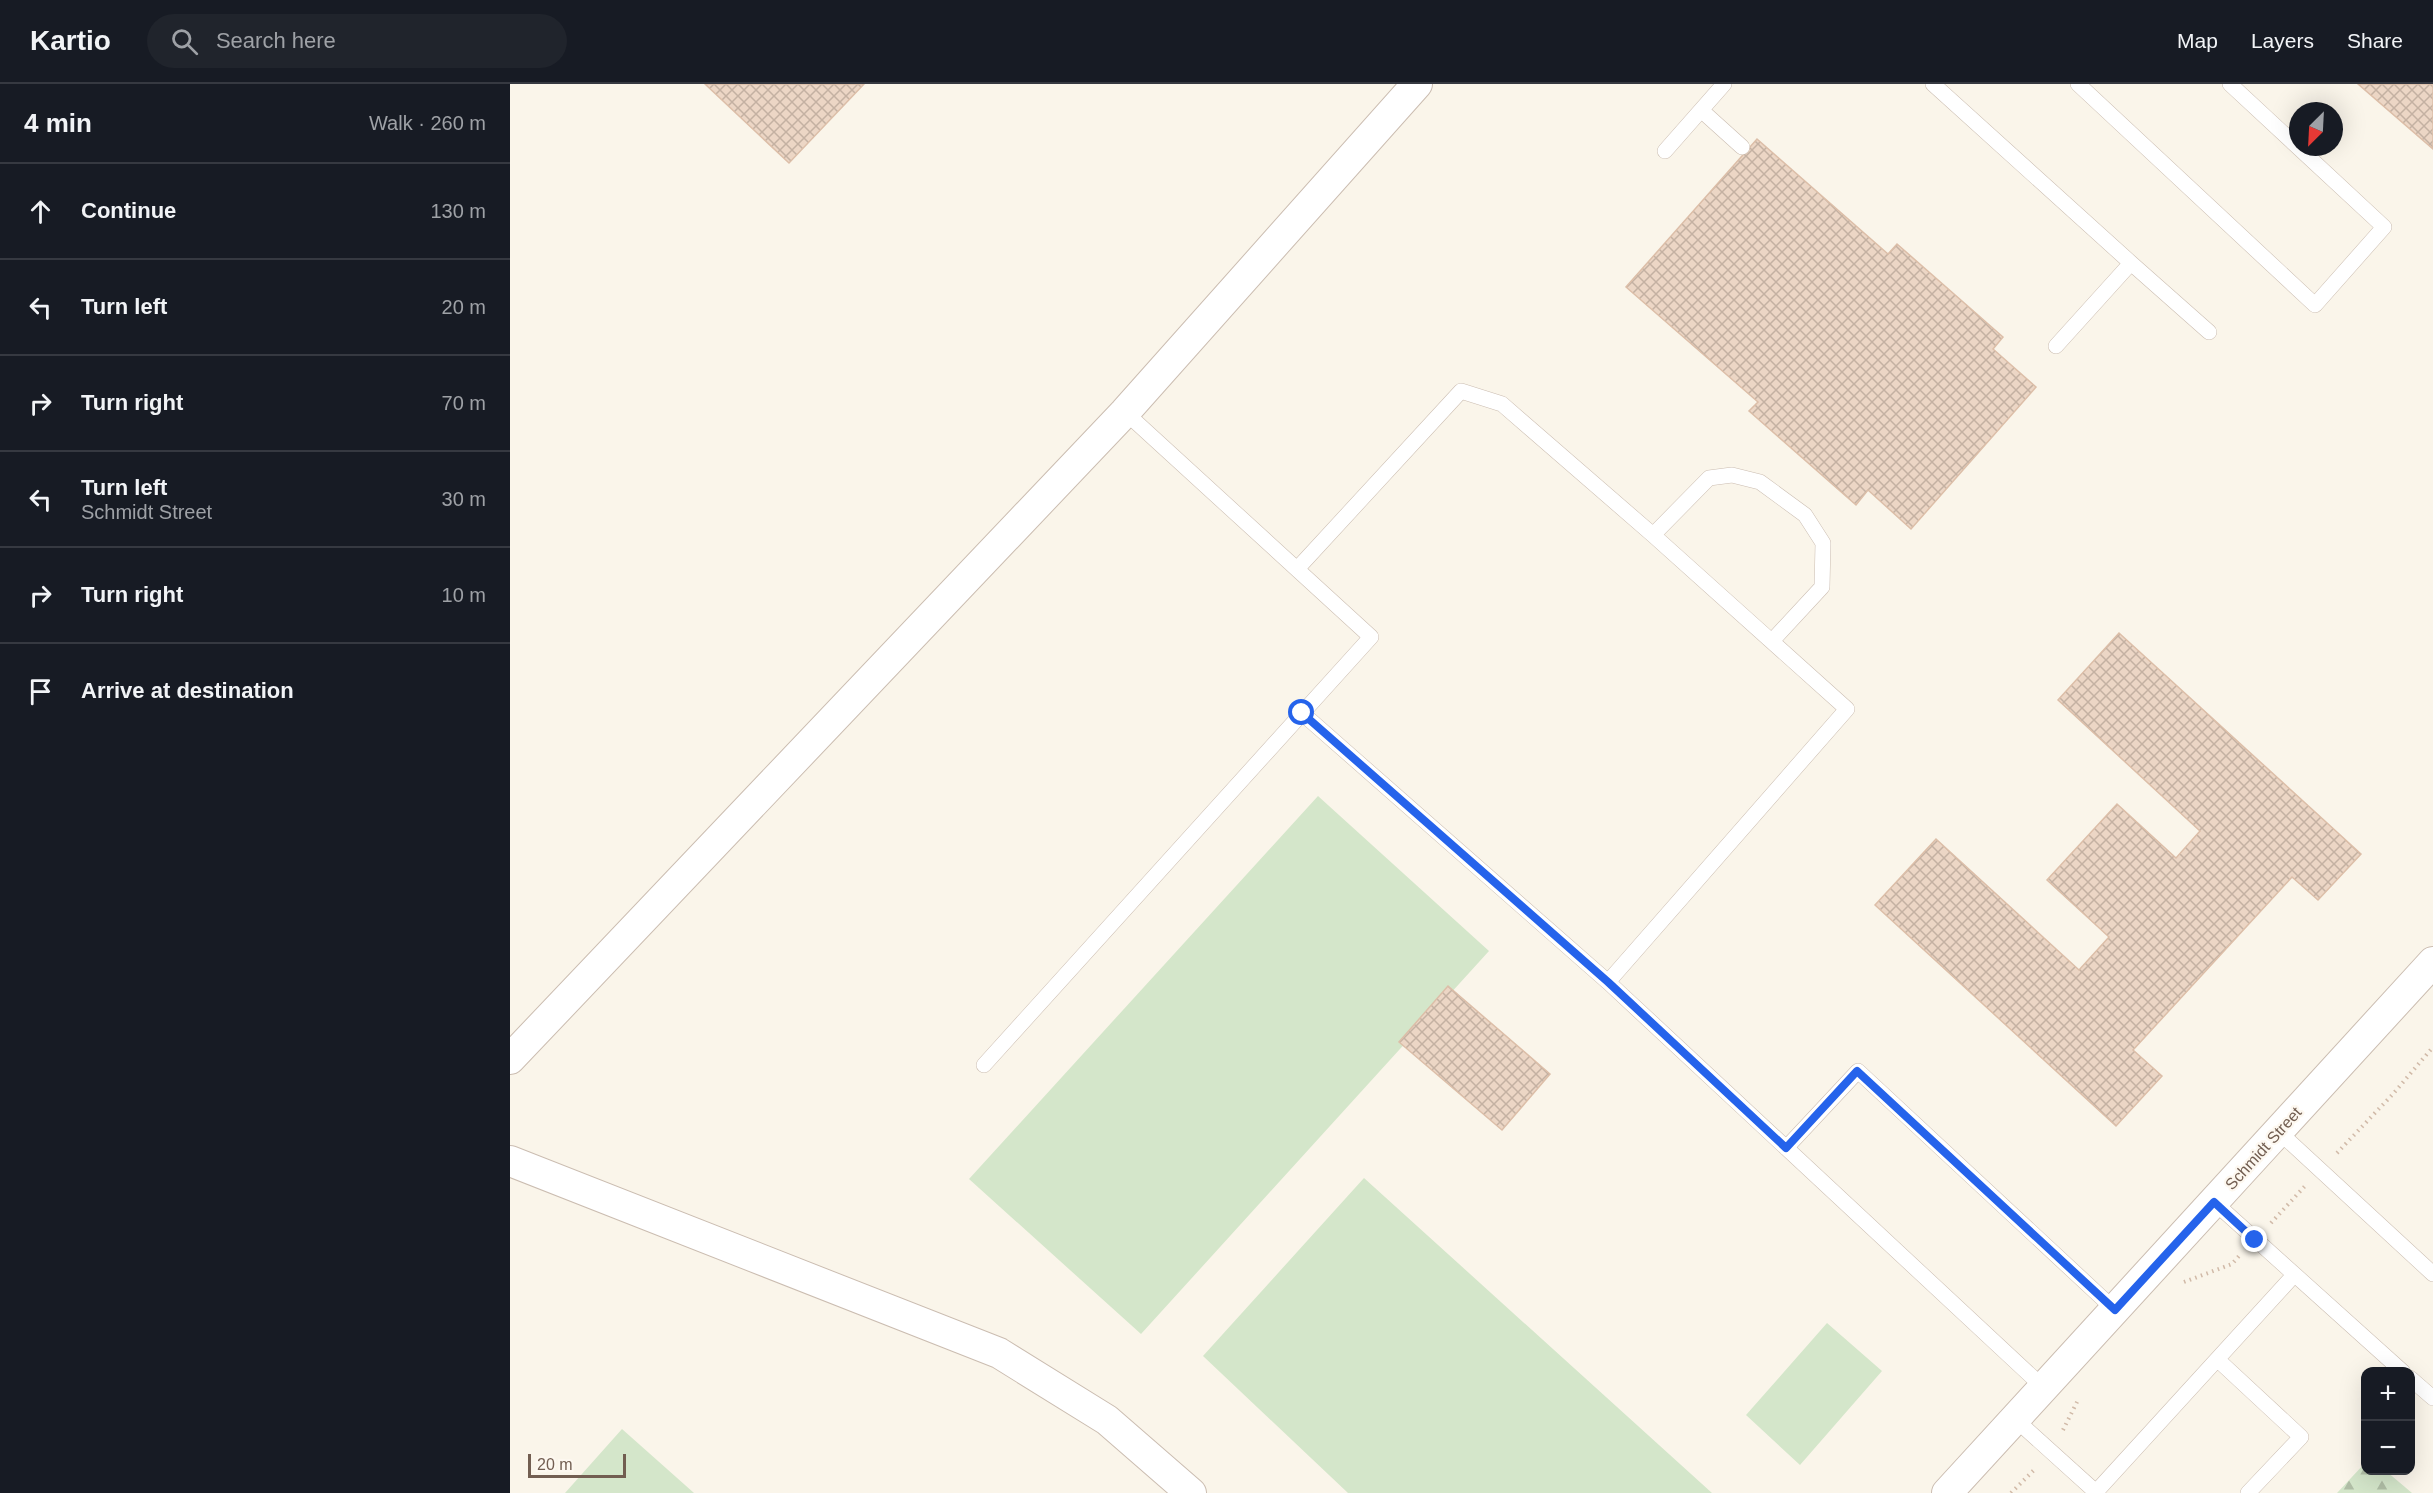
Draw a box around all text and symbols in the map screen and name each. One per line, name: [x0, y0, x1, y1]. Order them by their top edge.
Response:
search box: [147, 14, 567, 68]
text: Kartio: [30, 25, 111, 56]
icon: search: [168, 25, 201, 58]
text: Search here: [216, 28, 336, 53]
text: Map: [2177, 29, 2218, 52]
text: Layers: [2251, 29, 2314, 52]
text: Share: [2347, 29, 2403, 52]
north arrow: [2289, 102, 2343, 156]
text: 4 min: [24, 108, 92, 138]
text: Walk · 260 m: [369, 112, 486, 134]
icon: ahead: [24, 195, 57, 228]
text: Continue: [81, 198, 176, 223]
text: 130 m: [430, 200, 486, 222]
icon: left: [24, 291, 57, 324]
text: Turn left: [81, 294, 167, 319]
text: 20 m: [442, 296, 486, 318]
icon: right: [24, 387, 57, 420]
text: Turn right: [81, 390, 183, 415]
text: 70 m: [442, 392, 486, 414]
text: Turn left: [81, 475, 167, 500]
icon: left: [24, 483, 57, 516]
text: 30 m: [442, 488, 486, 510]
text: Schmidt Street: [81, 501, 212, 523]
icon: right: [24, 579, 57, 612]
text: Turn right: [81, 582, 183, 607]
text: 10 m: [442, 584, 486, 606]
icon: arrive: [24, 675, 57, 708]
text: Arrive at destination: [81, 678, 294, 703]
route start: [1288, 699, 1314, 725]
street label: Schmidt Street: [2222, 1103, 2305, 1193]
route end: [2241, 1226, 2267, 1252]
map controls: [2361, 1367, 2415, 1475]
button: +: [2361, 1367, 2415, 1421]
button: −: [2361, 1421, 2415, 1475]
scale bar: [528, 1451, 626, 1478]
text: 20 m: [537, 1456, 573, 1473]

